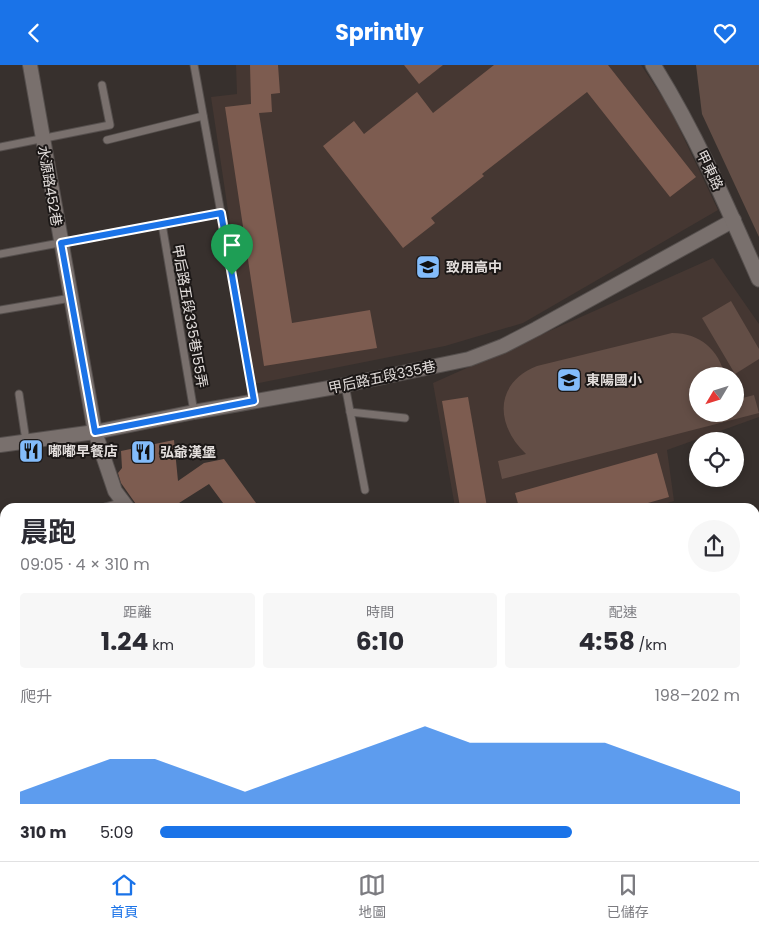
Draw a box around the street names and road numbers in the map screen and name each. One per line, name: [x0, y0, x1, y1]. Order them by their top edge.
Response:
street label: 水源路452巷: [33, 144, 67, 228]
street label: 甲東路: [692, 147, 728, 193]
street label: 甲后路五段335巷155弄: [168, 243, 212, 389]
street label: 甲后路五段335巷: [326, 356, 438, 398]

